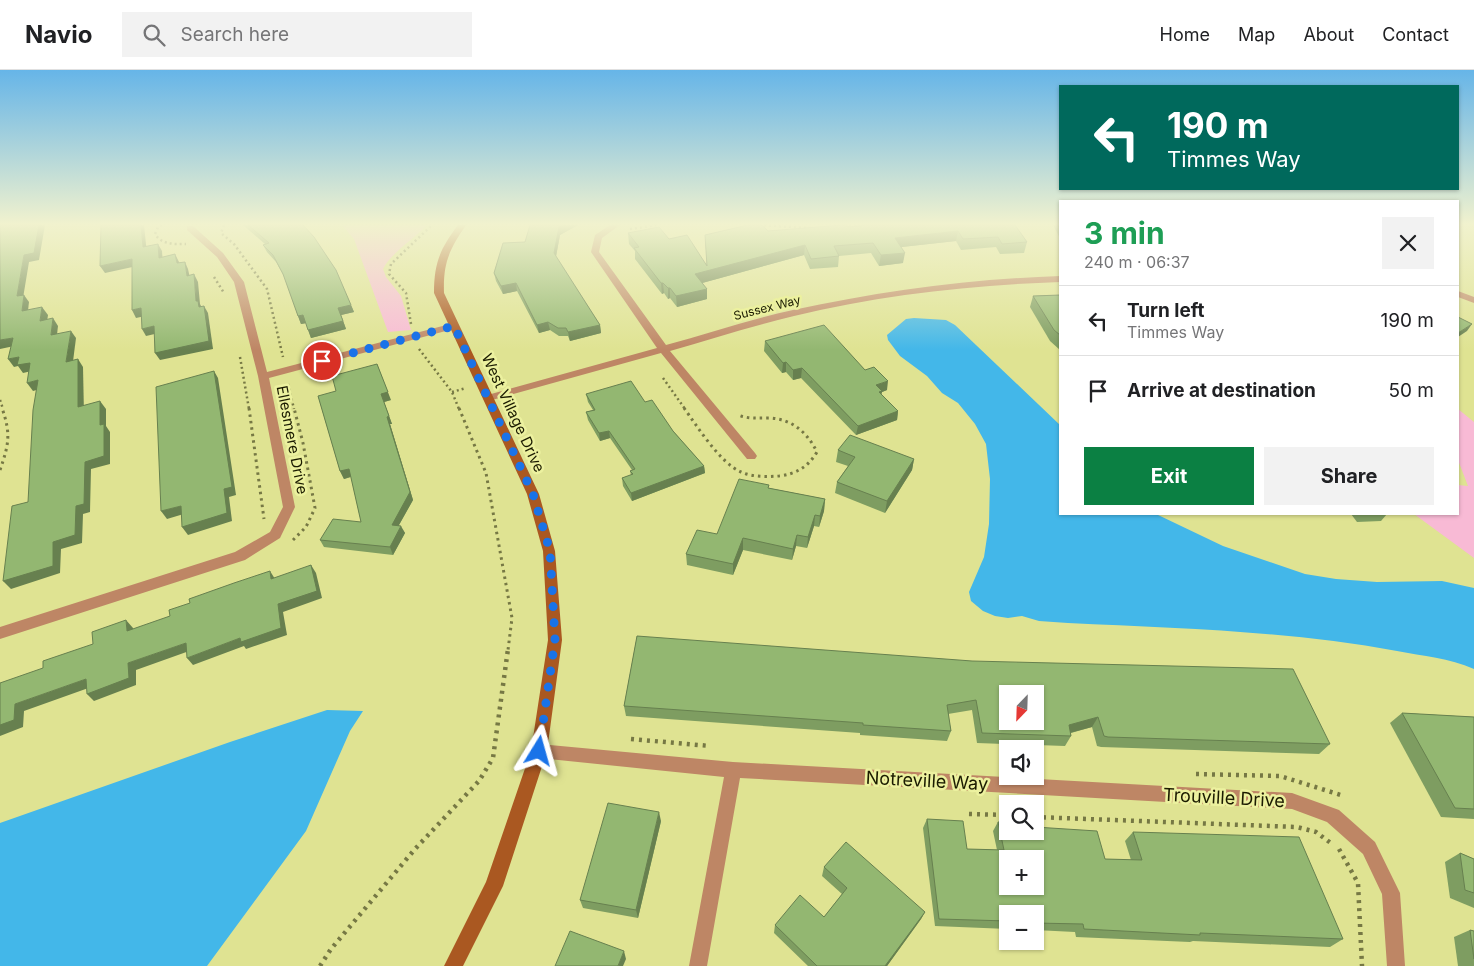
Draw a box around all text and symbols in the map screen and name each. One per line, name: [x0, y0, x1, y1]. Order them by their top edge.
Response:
search box: [122, 12, 472, 57]
text: Navio: [25, 20, 92, 49]
icon: search: [140, 21, 168, 49]
text: Search here: [180, 23, 289, 46]
text: Home: [1160, 24, 1210, 45]
text: Map: [1238, 24, 1275, 45]
text: About: [1303, 24, 1354, 45]
text: Contact: [1382, 24, 1449, 45]
text: 190 m: [1167, 104, 1269, 146]
icon: left: [1084, 105, 1149, 170]
text: Timmes Way: [1167, 146, 1301, 172]
text: 3 min: [1084, 215, 1165, 251]
button: close: [1382, 217, 1434, 269]
text: 240 m · 06:37: [1084, 252, 1190, 272]
street label: Sussex Way: [732, 292, 802, 323]
text: Turn left: [1127, 299, 1205, 322]
icon: left: [1084, 307, 1112, 335]
text: 190 m: [1381, 309, 1434, 332]
text: Timmes Way: [1127, 322, 1224, 342]
pin: [301, 340, 343, 382]
icon: arrive: [308, 347, 336, 375]
street label: West Village Drive: [478, 350, 549, 475]
icon: arrive: [1084, 377, 1112, 405]
text: Arrive at destination: [1127, 379, 1316, 402]
text: 50 m: [1388, 379, 1434, 402]
street label: Ellesmere Drive: [273, 384, 312, 496]
button: Exit: [1084, 447, 1254, 505]
button: Share: [1264, 447, 1434, 505]
north arrow: [999, 685, 1044, 730]
map controls: [999, 685, 1044, 950]
position arrow: [512, 724, 564, 776]
button: sound: [999, 740, 1044, 785]
street label: Notreville Way: [865, 767, 989, 794]
street label: Trouville Drive: [1163, 784, 1285, 811]
button: search: [999, 795, 1044, 840]
button: +: [999, 850, 1044, 895]
button: −: [999, 905, 1044, 950]

